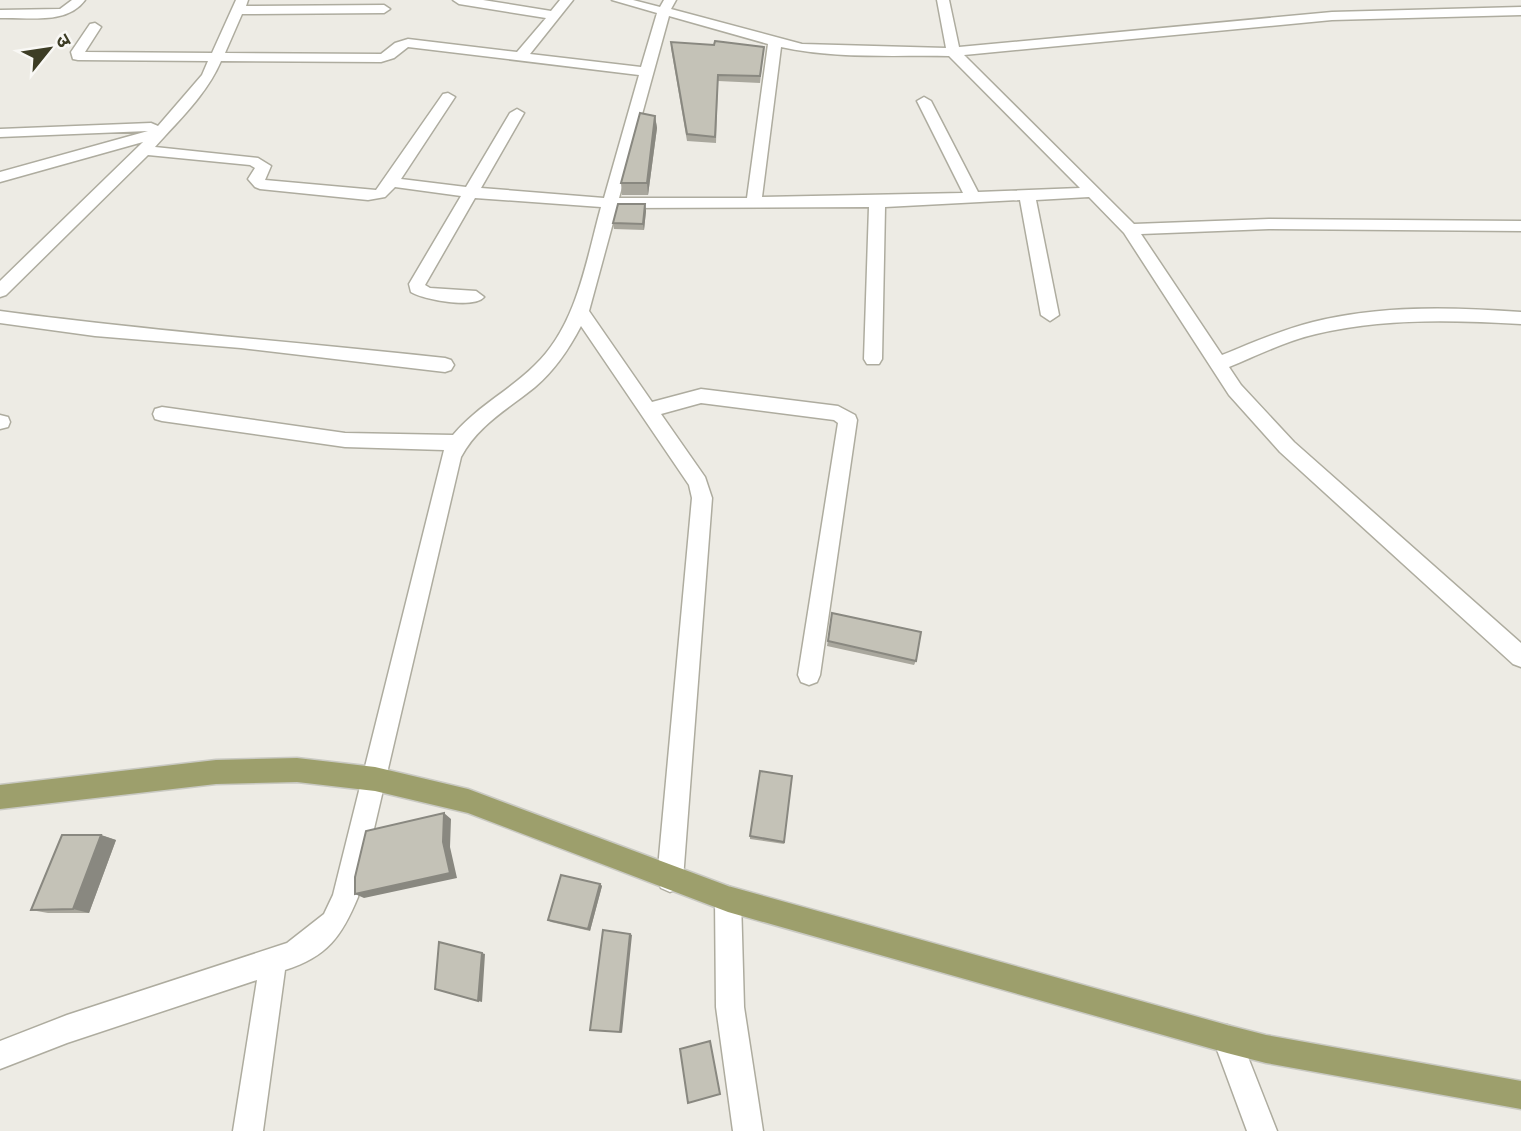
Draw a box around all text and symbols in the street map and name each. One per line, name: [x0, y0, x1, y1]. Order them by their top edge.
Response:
north arrow: [14, 14, 84, 84]
text: उ: [51, 30, 76, 52]

